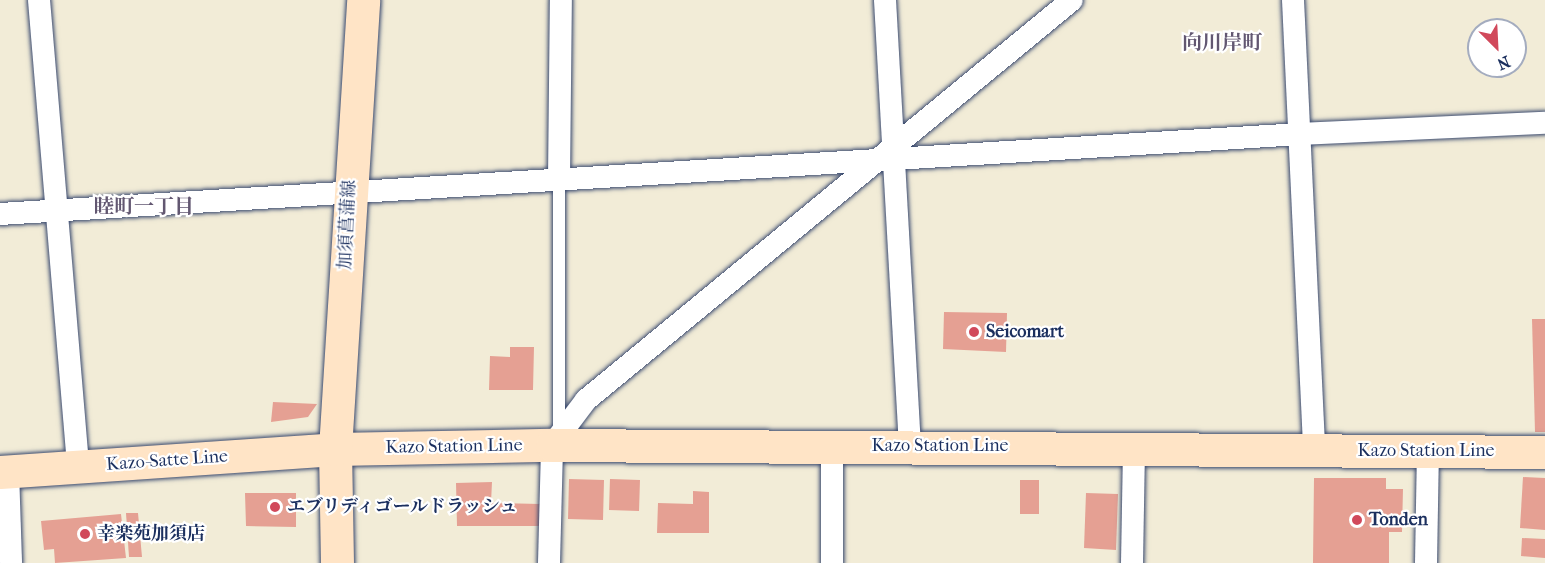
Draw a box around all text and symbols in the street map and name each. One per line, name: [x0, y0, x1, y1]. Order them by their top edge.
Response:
north arrow: [1467, 18, 1527, 78]
district label: 向川岸町: [1182, 30, 1262, 54]
text: N: [1494, 52, 1513, 74]
street label: 加須菖蒲線: [335, 179, 361, 271]
district label: 睦町一丁目: [94, 194, 194, 218]
place label: Seicomart: [986, 321, 1064, 343]
marker: Seicomart: [967, 325, 981, 339]
street label: Kazo Station Line: [385, 435, 523, 459]
street label: Kazo Station Line: [872, 435, 1008, 457]
street label: Kazo Station Line: [1358, 440, 1494, 462]
street label: Kazo-Satte Line: [105, 446, 229, 476]
place label: エブリディゴールドラッシュ: [287, 496, 521, 518]
marker: エブリディゴールドラッシュ: [268, 500, 282, 514]
place label: Tonden: [1369, 509, 1428, 531]
marker: Tonden: [1350, 513, 1364, 527]
place label: 幸楽苑加須店: [97, 523, 205, 545]
marker: 幸楽苑加須店: [78, 527, 92, 541]

